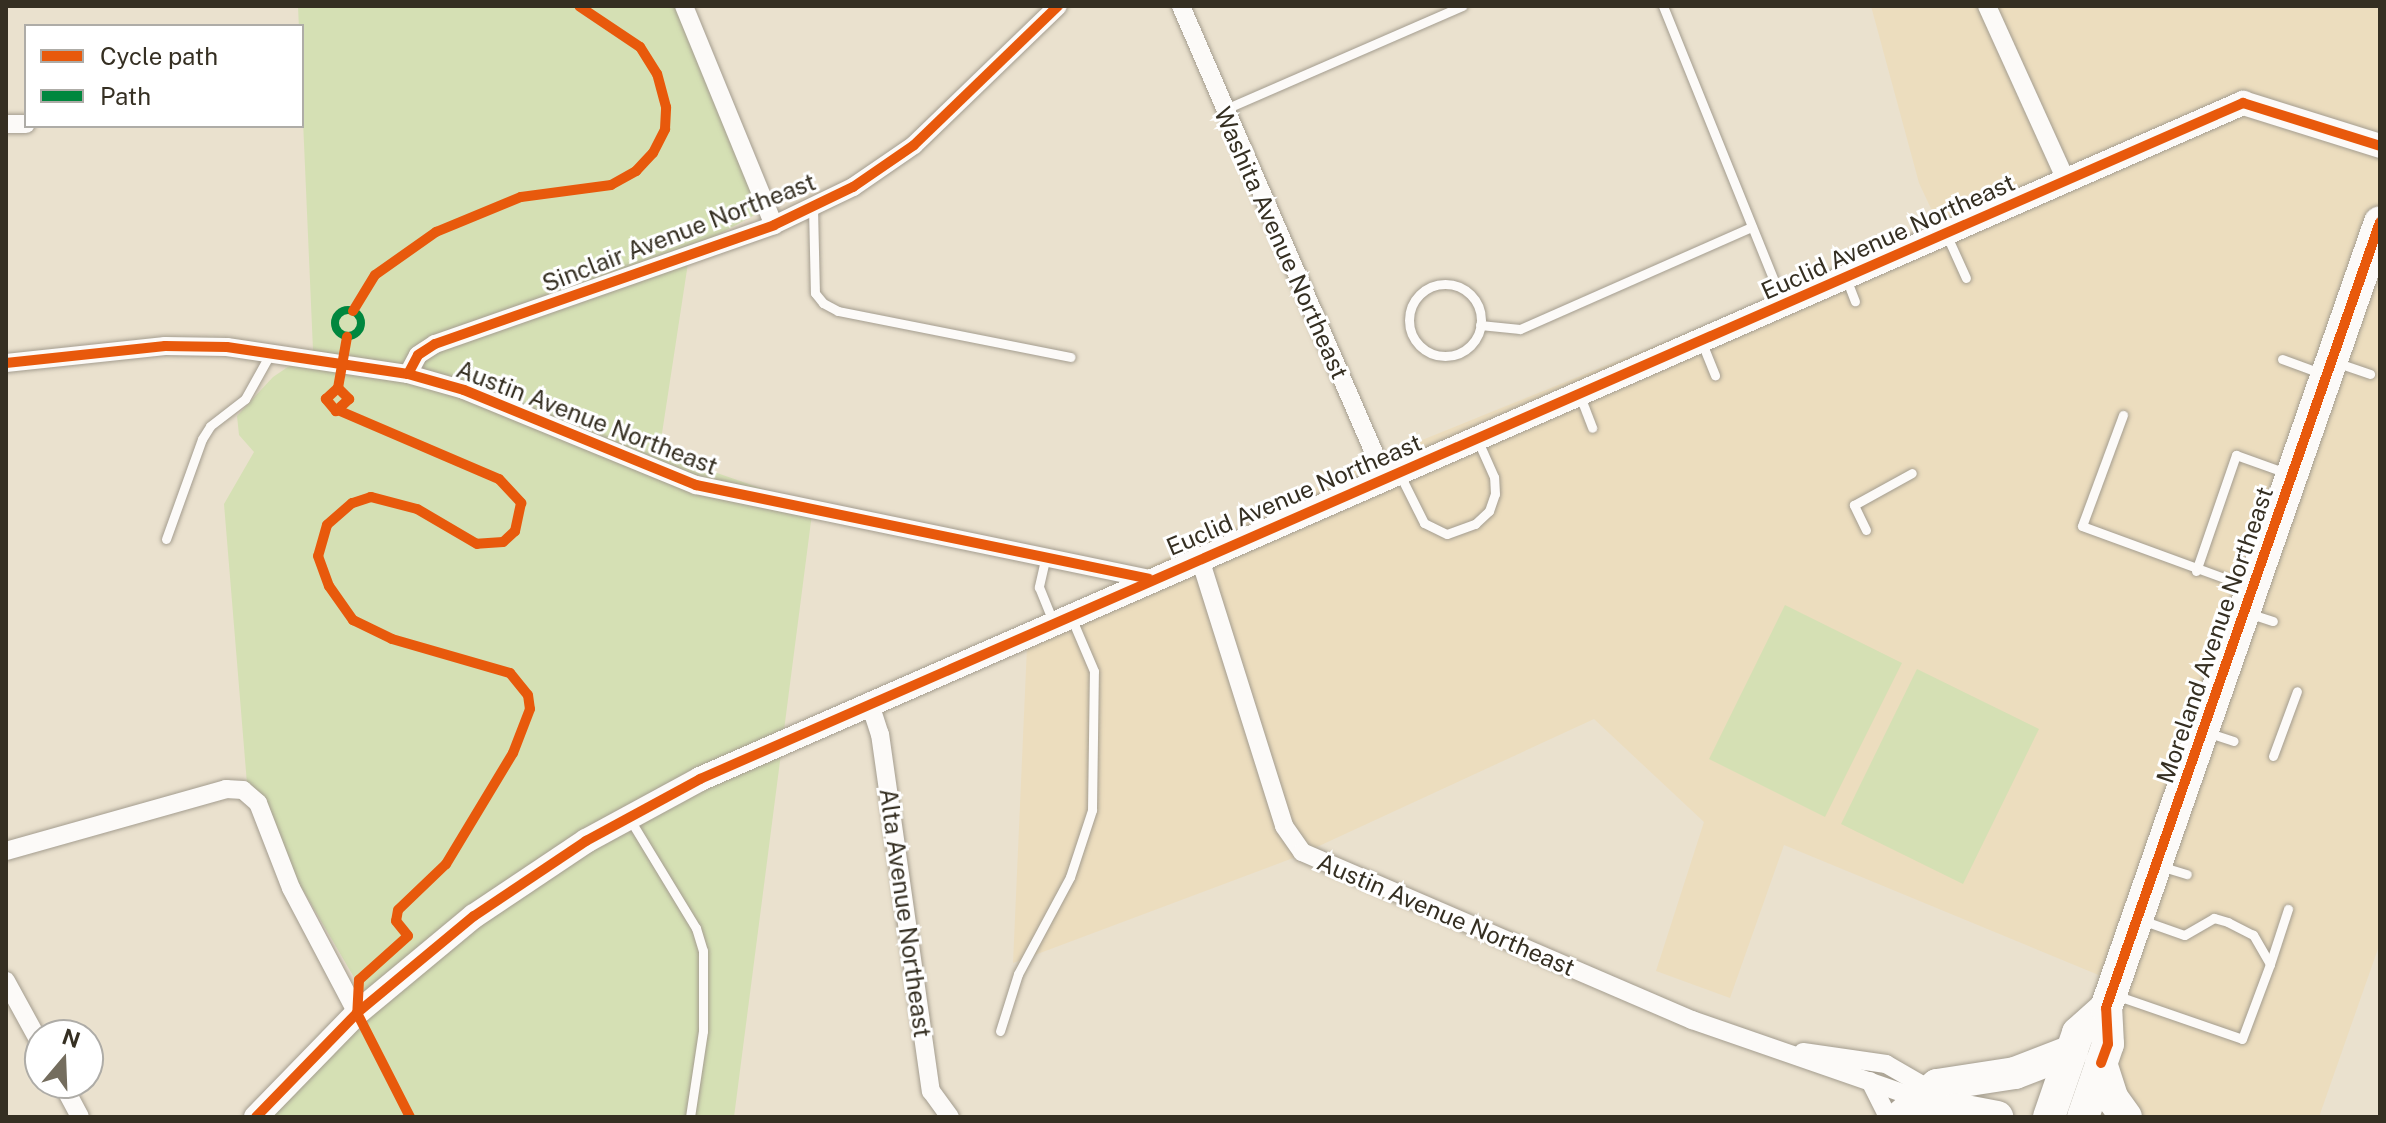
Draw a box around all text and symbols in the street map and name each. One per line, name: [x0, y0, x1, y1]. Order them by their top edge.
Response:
legend: [24, 24, 304, 128]
text: Cycle path: [100, 42, 218, 70]
text: Path: [100, 82, 151, 110]
street label: Washita Avenue Northeast: [1208, 102, 1354, 384]
street label: Sinclair Avenue Northeast: [538, 168, 820, 298]
street label: Euclid Avenue Northeast: [1757, 168, 2019, 306]
street label: Austin Avenue Northeast: [452, 355, 722, 481]
street label: Euclid Avenue Northeast: [1162, 428, 1426, 562]
street label: Moreland Avenue Northeast: [2151, 483, 2279, 787]
street label: Alta Avenue Northeast: [873, 786, 937, 1040]
street label: Austin Avenue Northeast: [1313, 848, 1579, 982]
north arrow: [24, 1019, 104, 1099]
text: N: [59, 1023, 84, 1053]

